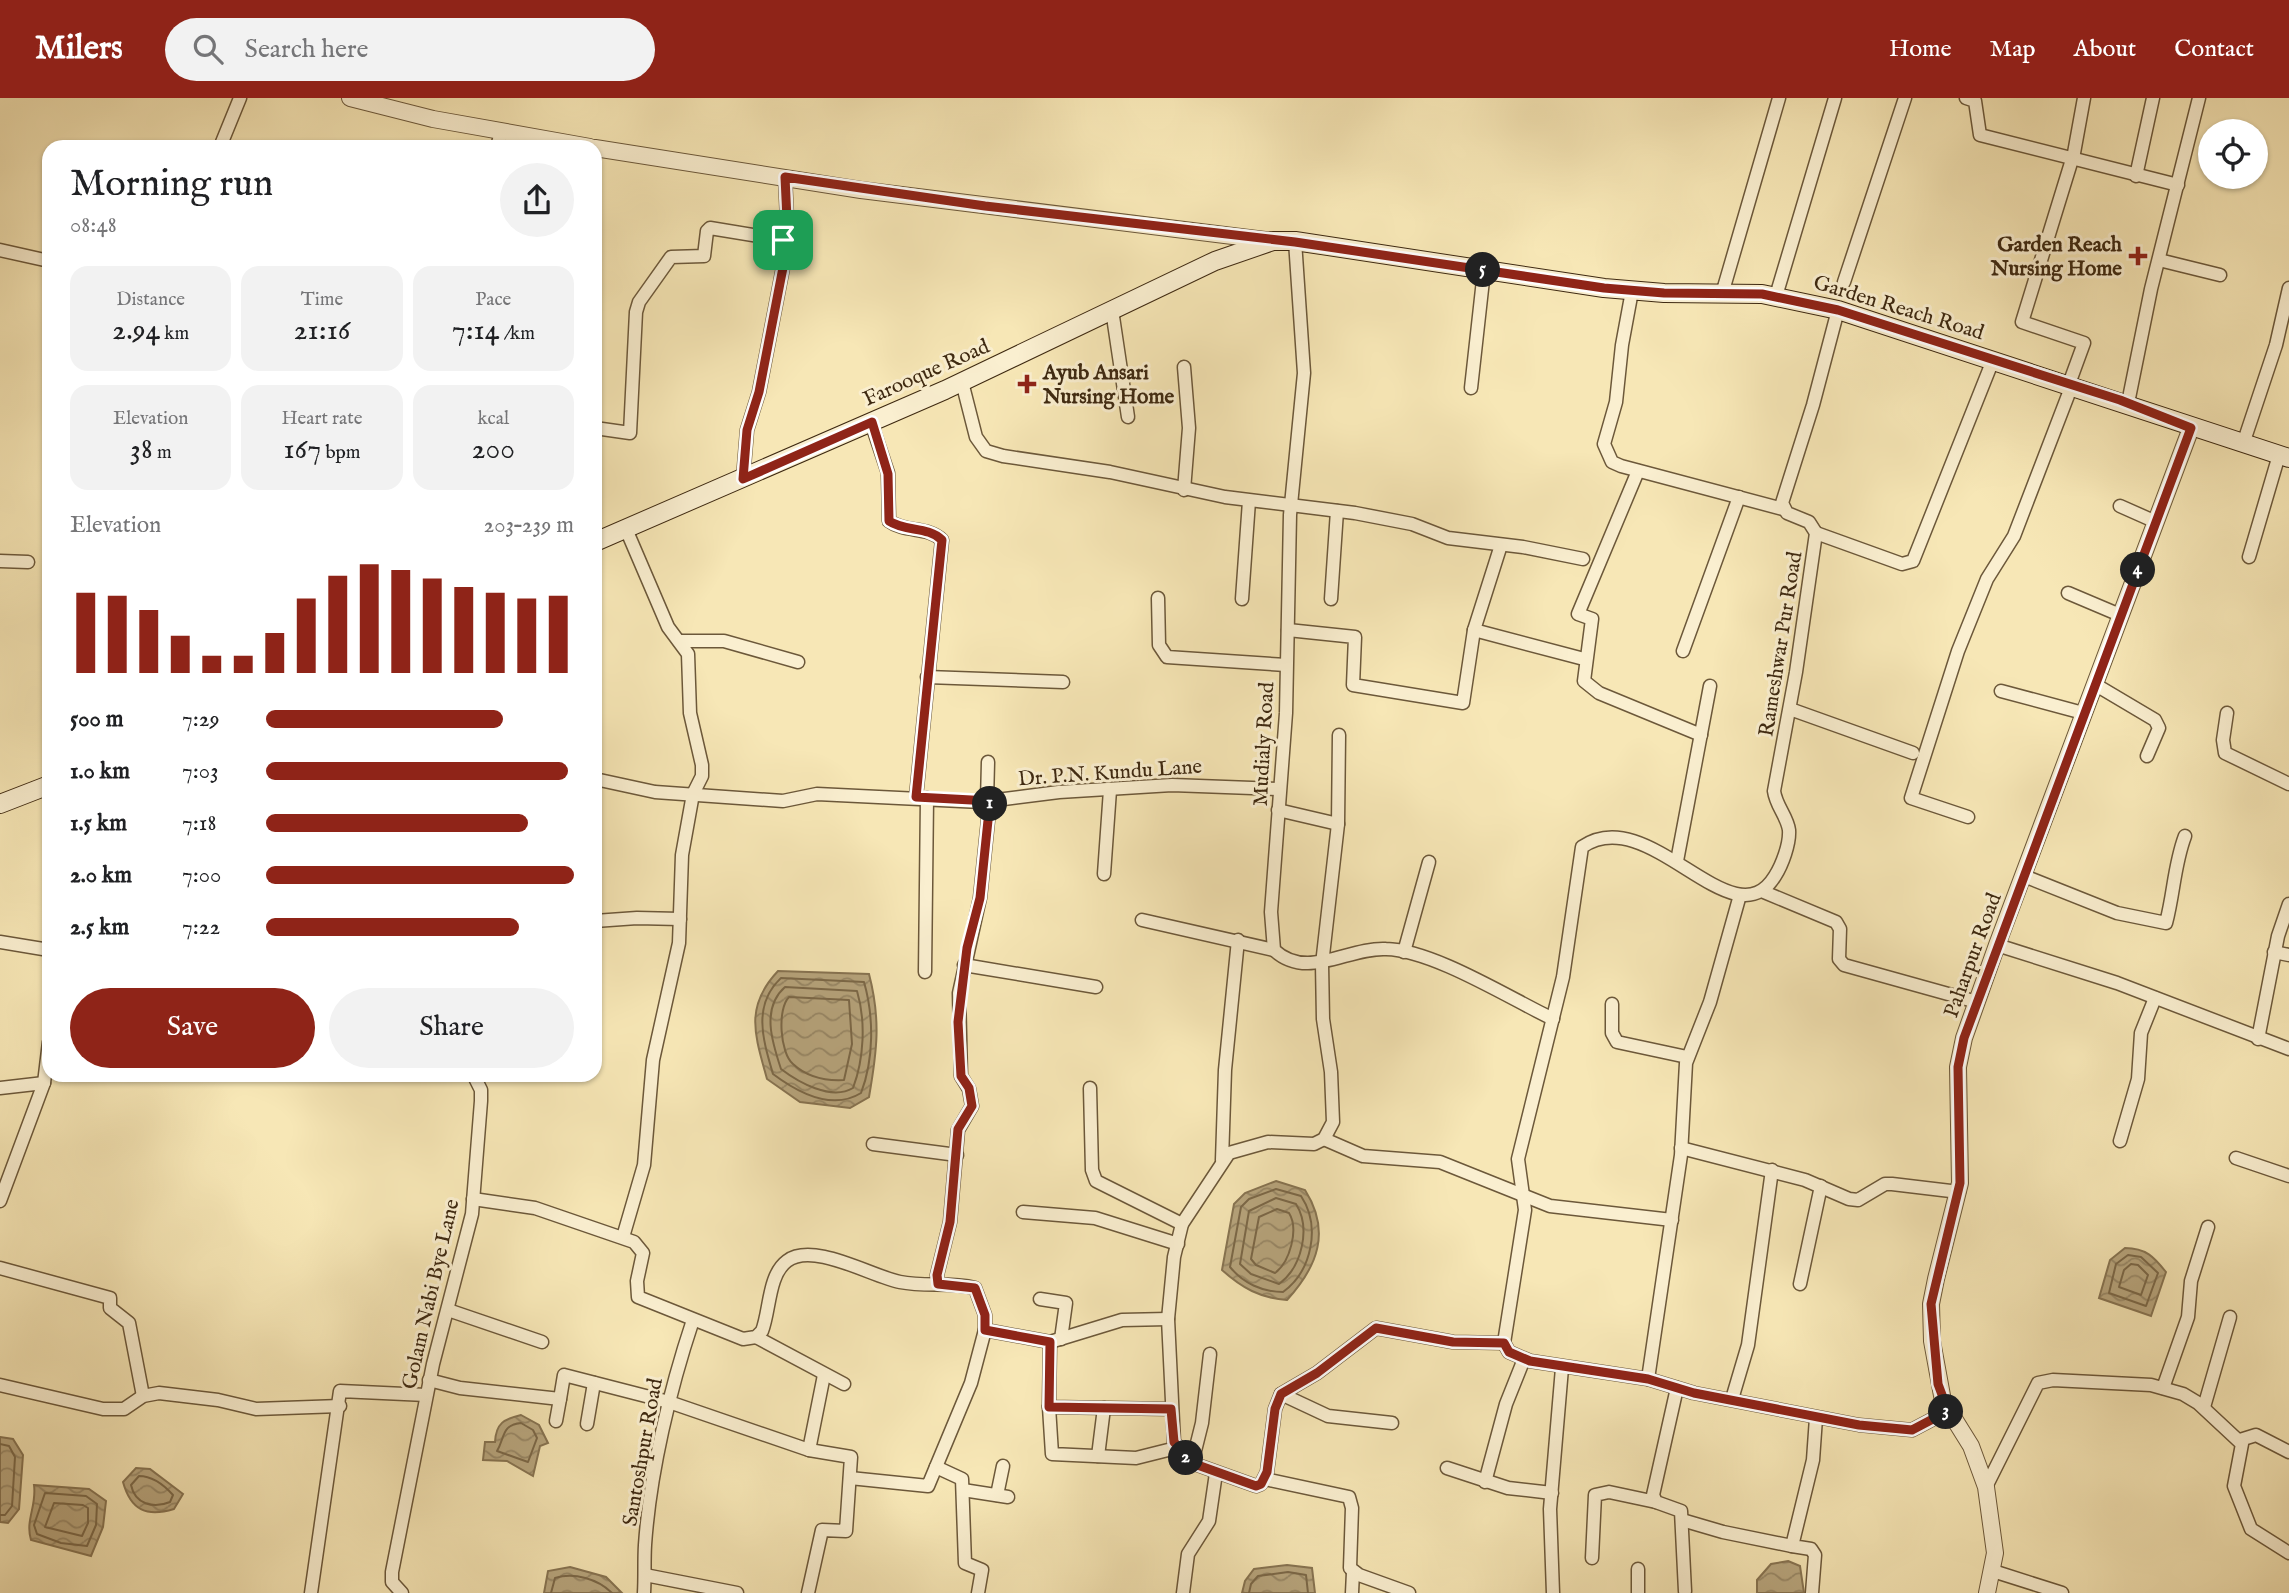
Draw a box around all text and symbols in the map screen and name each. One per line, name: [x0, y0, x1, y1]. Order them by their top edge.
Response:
search box: [165, 18, 655, 81]
text: Milers: [35, 28, 123, 70]
icon: search: [189, 30, 227, 68]
text: Search here: [245, 33, 369, 66]
text: Home: [1889, 34, 1952, 65]
text: Map: [1990, 34, 2036, 65]
text: About: [2074, 34, 2136, 65]
text: Contact: [2174, 34, 2254, 65]
map controls: [2198, 119, 2268, 189]
button: locate: [2198, 119, 2268, 189]
text: Morning run: [70, 161, 273, 209]
button: share: [500, 163, 574, 237]
pin: [753, 210, 813, 270]
text: 08:48: [70, 211, 117, 240]
icon: arrive: [764, 221, 802, 259]
place label: Garden Reach Nursing Home: [1990, 232, 2123, 283]
marker: Garden Reach Nursing Home: [2128, 246, 2148, 266]
pin: 5: [1466, 252, 1500, 288]
text: 5: [1479, 257, 1486, 281]
street label: Garden Reach Road: [1810, 270, 1988, 347]
text: Distance: [116, 288, 185, 312]
text: Time: [301, 288, 343, 312]
text: Pace: [475, 288, 511, 312]
text: 2.94: [112, 312, 160, 350]
text: 21:16: [293, 312, 350, 350]
text: 7:14: [452, 312, 500, 350]
text: km: [160, 322, 189, 346]
text: /km: [500, 322, 535, 346]
street label: Farooque Road: [859, 333, 995, 413]
place label: Ayub Ansari Nursing Home: [1042, 360, 1175, 411]
marker: Ayub Ansari Nursing Home: [1017, 374, 1037, 394]
text: Elevation: [113, 407, 188, 431]
text: Heart rate: [281, 407, 363, 431]
text: kcal: [477, 407, 509, 431]
text: 38: [130, 431, 153, 469]
text: 167: [283, 431, 321, 469]
text: 200: [472, 431, 515, 469]
text: m: [153, 441, 172, 465]
text: bpm: [321, 441, 361, 465]
text: Elevation: [70, 511, 161, 540]
text: 203–239 m: [483, 511, 574, 540]
street label: Rameshwar Pur Road: [1754, 549, 1810, 739]
pin: 4: [2120, 552, 2156, 588]
text: 4: [2133, 557, 2142, 581]
street label: Mudialy Road: [1248, 681, 1281, 807]
text: 500 m: [70, 705, 124, 734]
text: 7:29: [182, 705, 220, 734]
street label: Dr. P.N. Kundu Lane: [1017, 754, 1203, 793]
text: 1.0 km: [70, 757, 130, 786]
text: 7:03: [182, 757, 219, 786]
pin: 1: [972, 786, 1007, 822]
text: 1: [986, 791, 993, 815]
text: 1.5 km: [70, 809, 127, 838]
text: 7:18: [182, 809, 216, 838]
text: 2.0 km: [70, 861, 132, 890]
text: 7:00: [182, 861, 221, 890]
street label: Paharpur Road: [1938, 889, 2009, 1022]
text: 2.5 km: [70, 913, 129, 942]
text: 7:22: [182, 913, 220, 942]
button: Save: [70, 988, 315, 1068]
button: Share: [329, 988, 574, 1068]
street label: Golam Nabi Bye Lane: [396, 1196, 467, 1392]
street label: Santoshpur Road: [617, 1375, 670, 1528]
pin: 3: [1928, 1394, 1964, 1430]
text: 3: [1942, 1399, 1949, 1423]
pin: 2: [1168, 1440, 1204, 1476]
text: 2: [1181, 1445, 1190, 1469]

